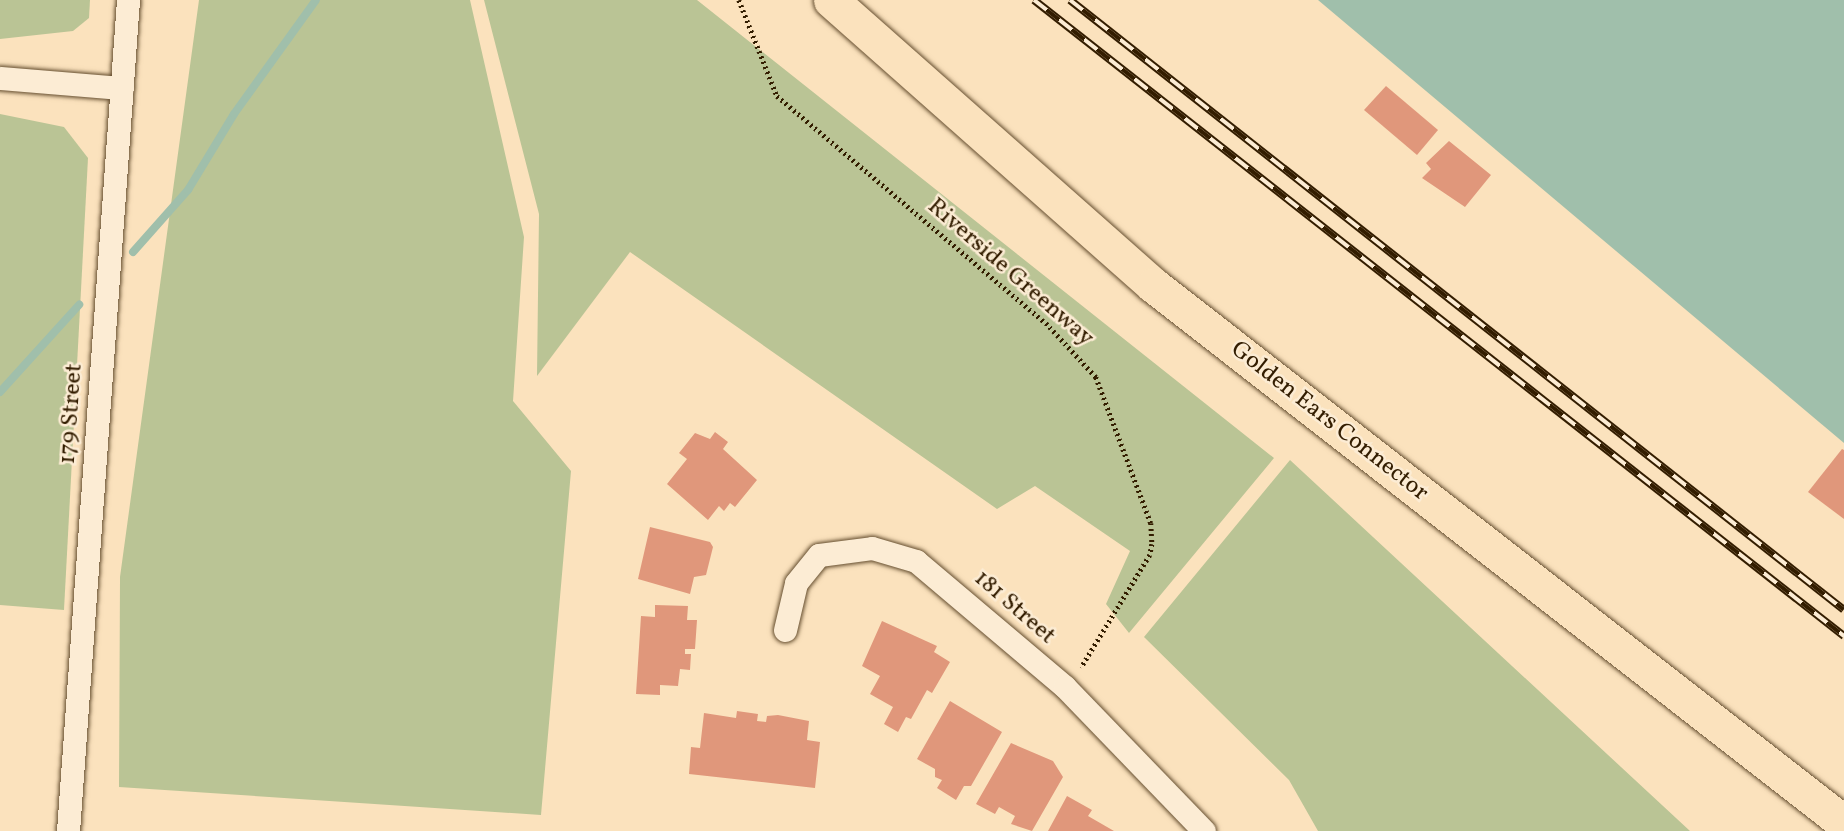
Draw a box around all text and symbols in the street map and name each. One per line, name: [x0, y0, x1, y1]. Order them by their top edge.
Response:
street label: Riverside Greenway: [921, 193, 1099, 353]
street label: Golden Ears Connector: [1224, 336, 1434, 508]
street label: 179 Street: [54, 363, 90, 465]
street label: 181 Street: [967, 565, 1061, 651]

